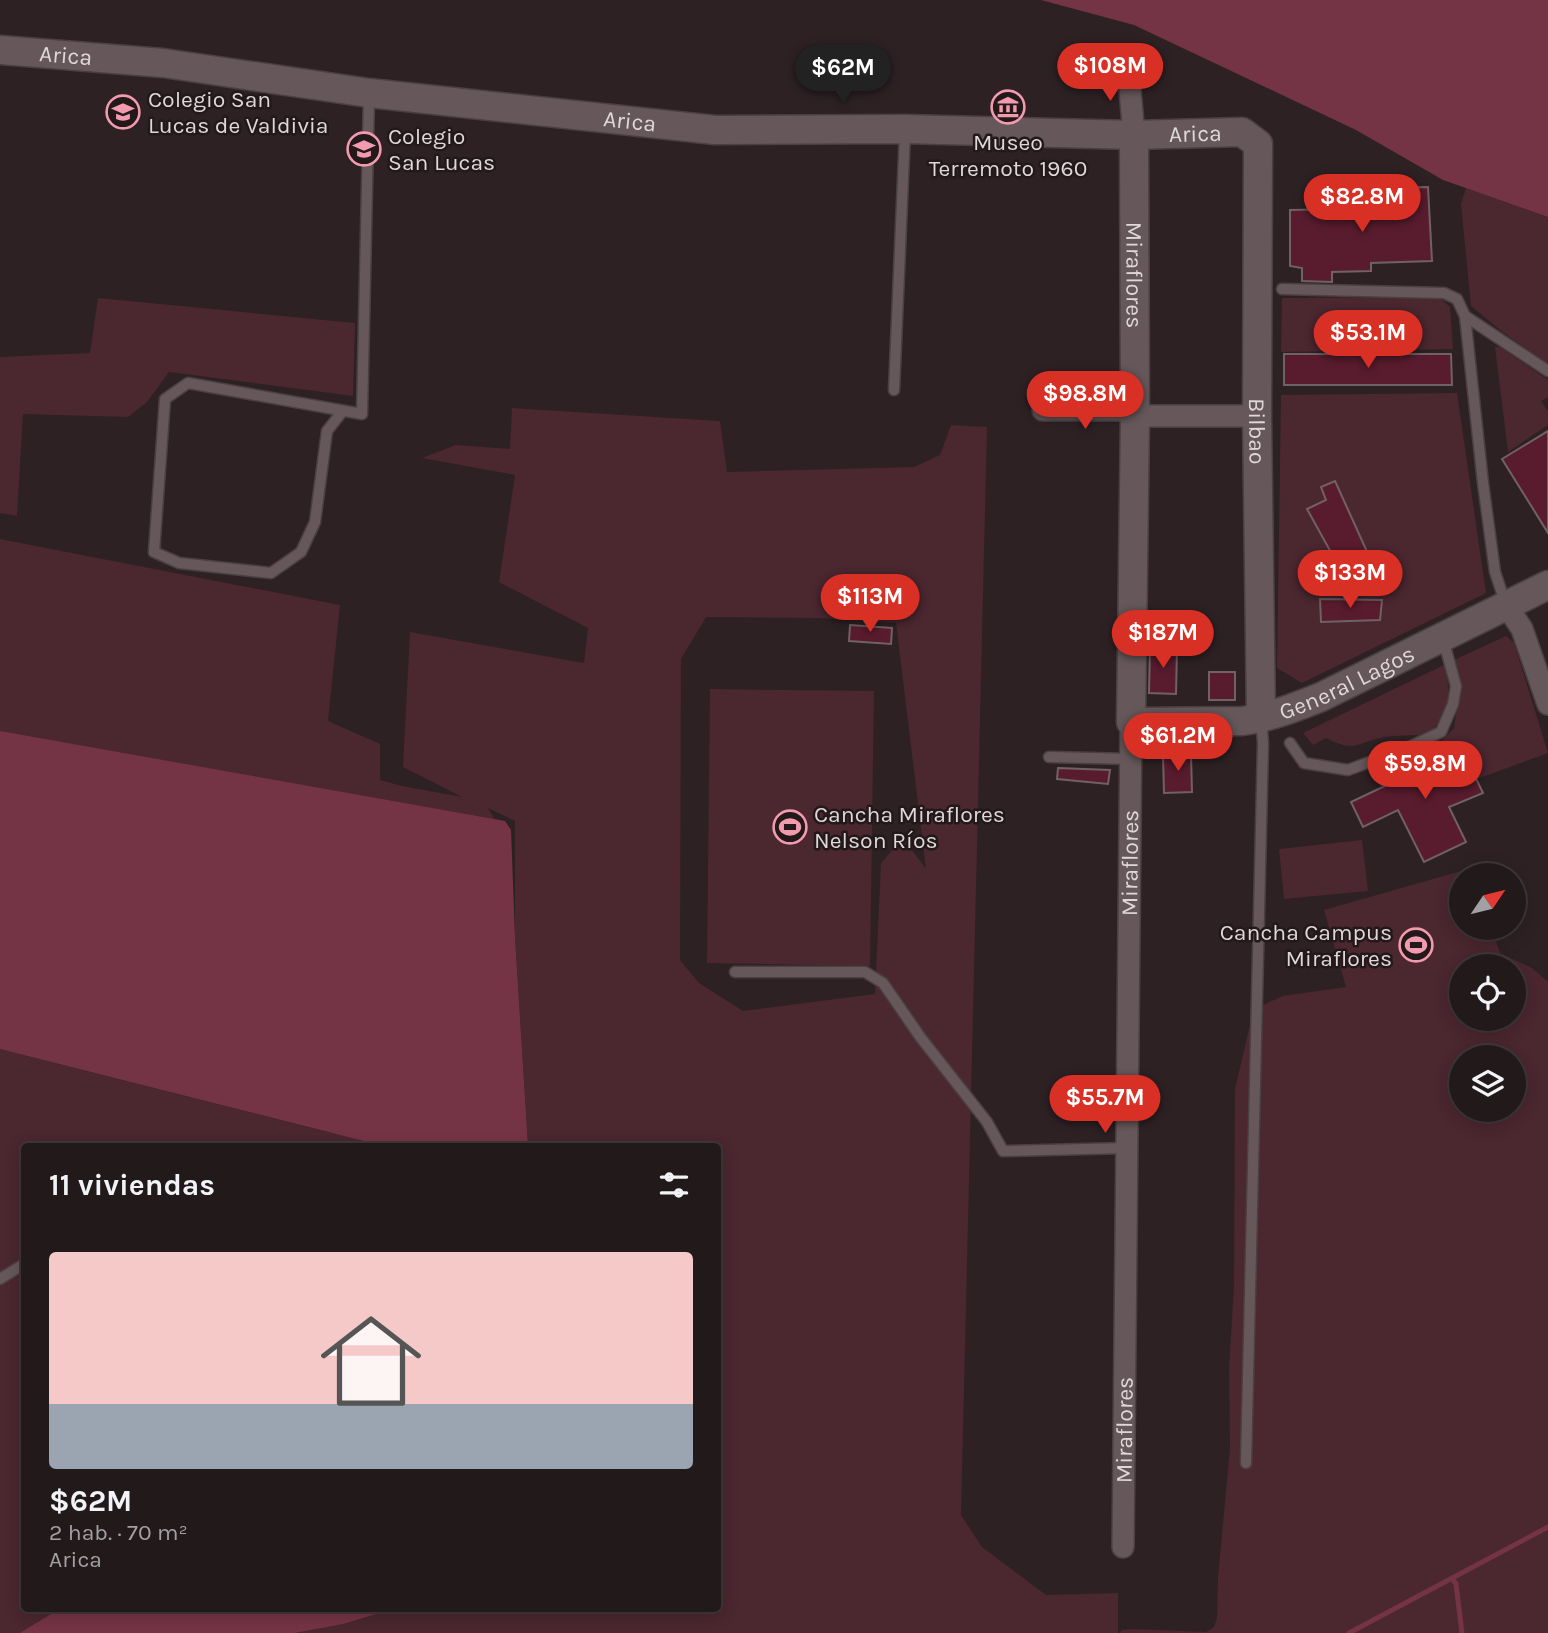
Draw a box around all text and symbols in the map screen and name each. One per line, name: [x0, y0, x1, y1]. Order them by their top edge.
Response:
street label: Arica: [38, 40, 93, 71]
pin: $108M: [1061, 43, 1159, 103]
pin: $62M: [802, 46, 884, 105]
text: $108M: [1073, 52, 1147, 79]
text: $62M: [811, 54, 875, 81]
place label: Colegio San Lucas de Valdivia: [148, 86, 329, 139]
museum icon: Museo Terremoto 1960: [989, 88, 1027, 126]
school or university icon: Colegio San Lucas de Valdivia: [104, 93, 142, 131]
street label: Arica: [602, 105, 658, 137]
street label: Arica: [1168, 119, 1222, 148]
place label: Colegio San Lucas: [388, 123, 495, 176]
place label: Museo Terremoto 1960: [929, 129, 1087, 182]
school or university icon: Colegio San Lucas: [345, 130, 383, 168]
pin: $82.8M: [1305, 174, 1419, 234]
text: $82.8M: [1320, 183, 1404, 210]
street label: Miraflores: [1121, 222, 1148, 328]
pin: $53.1M: [1311, 310, 1425, 370]
text: $53.1M: [1330, 319, 1406, 346]
pin: $98.8M: [1028, 372, 1142, 431]
text: $98.8M: [1043, 380, 1127, 407]
street label: Bilbao: [1243, 398, 1271, 465]
pin: $133M: [1301, 550, 1399, 610]
text: $133M: [1314, 559, 1386, 586]
pin: $113M: [821, 574, 919, 634]
text: $113M: [837, 583, 903, 610]
pin: $187M: [1114, 610, 1212, 670]
text: $187M: [1128, 619, 1198, 646]
street label: General Lagos: [1275, 640, 1419, 725]
pin: $61.2M: [1121, 714, 1235, 773]
text: $61.2M: [1140, 722, 1216, 749]
pin: $59.8M: [1368, 742, 1482, 801]
text: $59.8M: [1383, 750, 1467, 777]
place label: Cancha Miraflores Nelson Ríos: [814, 801, 1005, 854]
sports icon: Cancha Miraflores Nelson Ríos: [771, 808, 809, 846]
street label: Miraflores: [1116, 810, 1144, 916]
north arrow: [1449, 863, 1526, 940]
map controls: [1449, 863, 1526, 1122]
place label: Cancha Campus Miraflores: [1220, 919, 1392, 972]
sports icon: Cancha Campus Miraflores: [1397, 926, 1435, 964]
button: locate: [1449, 954, 1526, 1031]
button: layers: [1449, 1045, 1526, 1122]
pin: $55.7M: [1048, 1076, 1162, 1135]
text: $55.7M: [1065, 1084, 1145, 1111]
icon: filters: [655, 1166, 693, 1204]
text: 11 viviendas: [49, 1167, 215, 1203]
icon: home: [308, 1298, 434, 1424]
street label: Miraflores: [1110, 1377, 1138, 1483]
text: $62M: [49, 1483, 132, 1519]
text: 2 hab. · 70 m²: [49, 1519, 188, 1546]
text: Arica: [49, 1546, 102, 1573]

